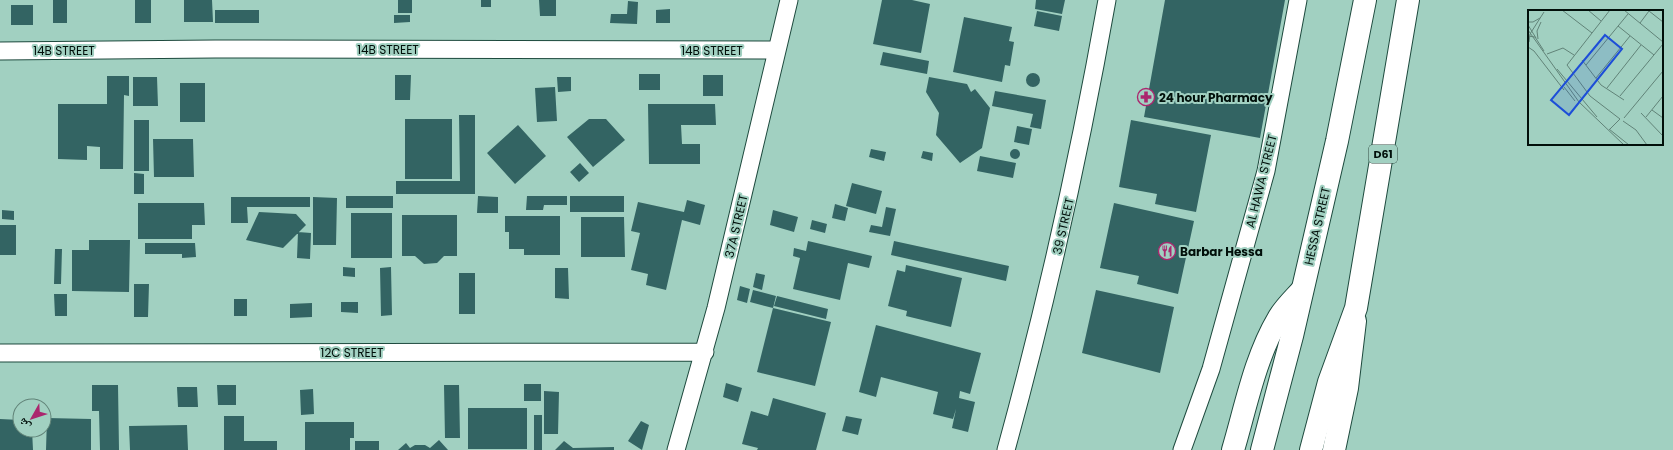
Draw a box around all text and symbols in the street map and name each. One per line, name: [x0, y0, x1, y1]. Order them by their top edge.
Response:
inset map: [1528, 10, 1663, 145]
street label: 14B STREET: [357, 41, 419, 58]
street label: 14B STREET: [33, 42, 95, 59]
street label: 14B STREET: [681, 42, 743, 59]
pharmacy icon: 24 hour Pharmacy: [1136, 87, 1156, 107]
place label: 24 hour Pharmacy: [1159, 89, 1273, 106]
street label: AL HAWA STREET: [1241, 132, 1281, 229]
road number: D61: [1369, 145, 1397, 163]
street label: HESSA STREET: [1300, 185, 1334, 267]
street label: 37A STREET: [720, 192, 752, 259]
street label: 39 STREET: [1048, 196, 1078, 256]
restaurant icon: Barbar Hessa: [1157, 241, 1177, 261]
place label: Barbar Hessa: [1180, 243, 1263, 260]
street label: 12C STREET: [321, 344, 384, 361]
north arrow: [12, 398, 52, 438]
text: ش: [14, 414, 34, 434]

